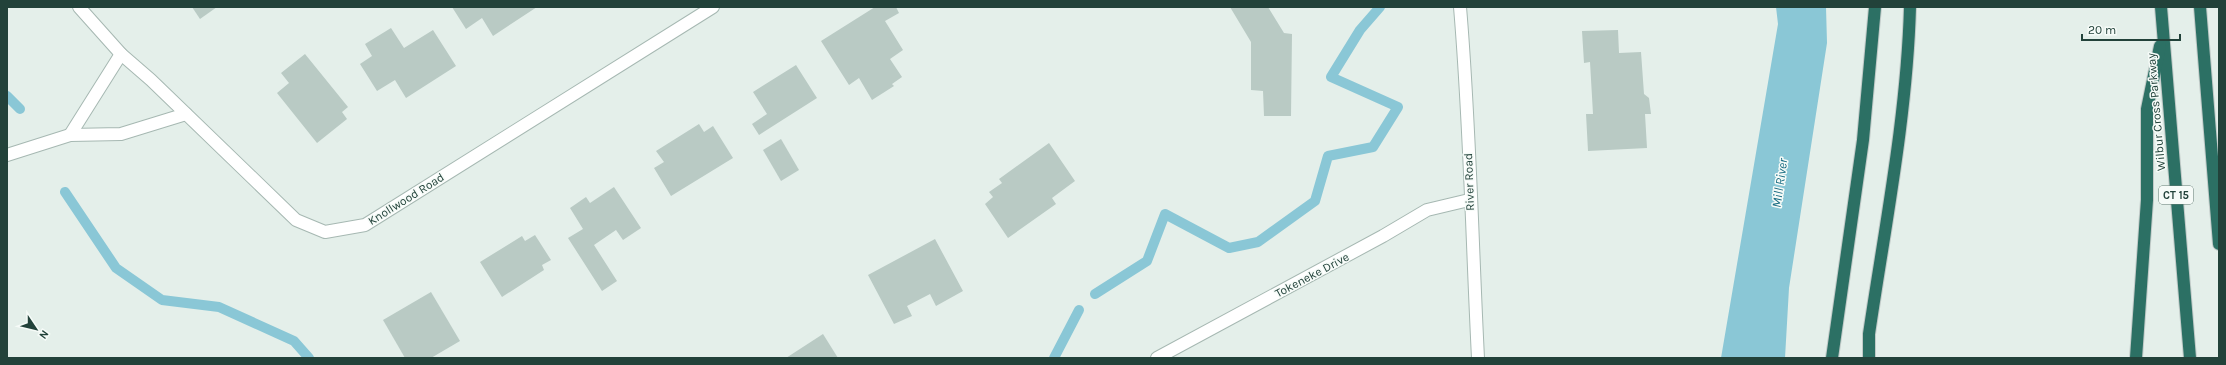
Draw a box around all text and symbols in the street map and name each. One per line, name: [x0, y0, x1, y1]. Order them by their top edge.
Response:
scale bar: [2082, 16, 2180, 42]
text: 20 m: [2088, 23, 2116, 37]
street label: Wilbur Cross Parkway: [2144, 52, 2168, 171]
street label: River Road: [1461, 153, 1477, 211]
water label: Mill River: [1769, 157, 1790, 209]
street label: Knollwood Road: [365, 170, 447, 228]
road number: CT 15: [2159, 186, 2193, 204]
street label: Tokeneke Drive: [1273, 250, 1351, 300]
north arrow: [16, 309, 56, 349]
text: N: [36, 327, 51, 341]

